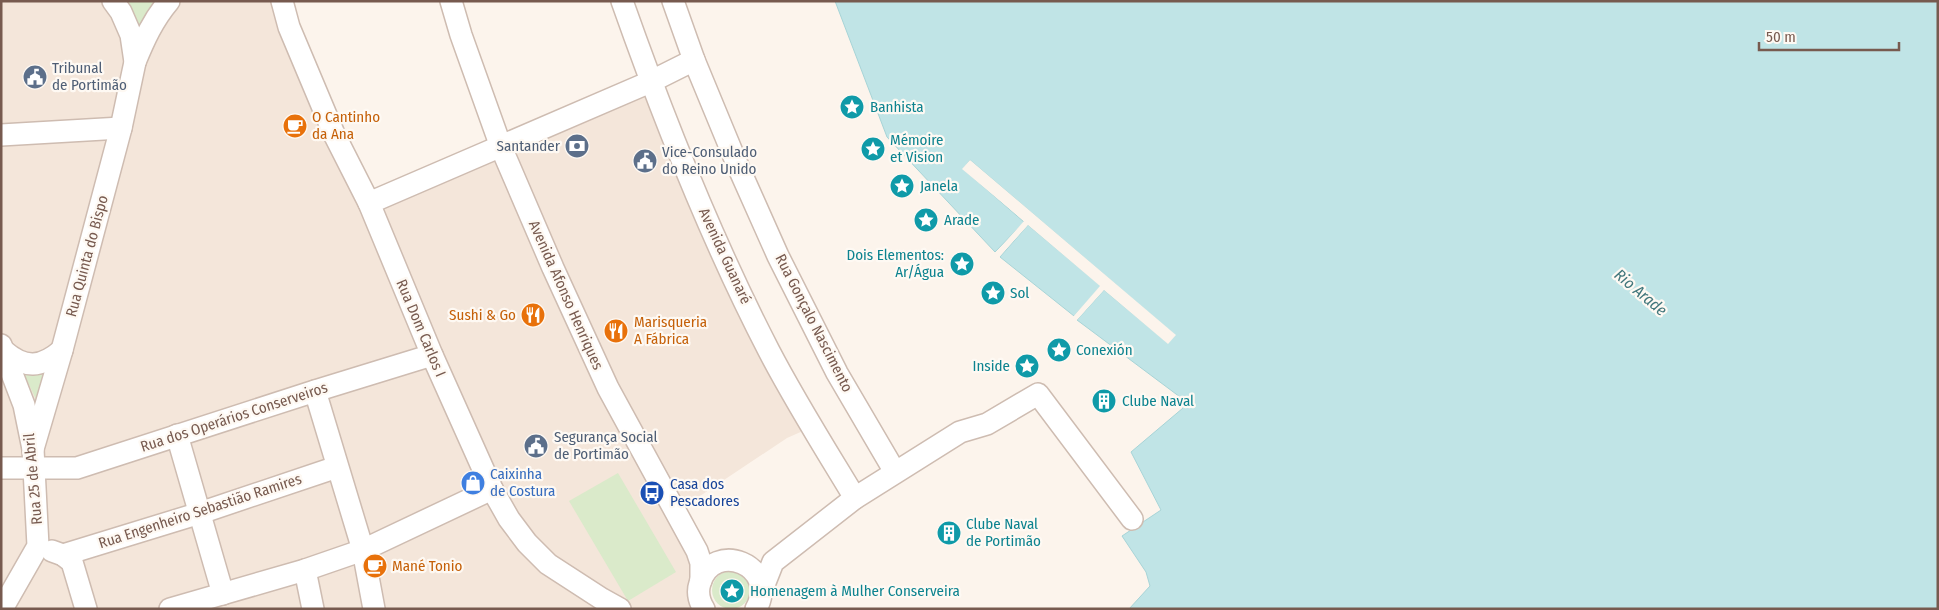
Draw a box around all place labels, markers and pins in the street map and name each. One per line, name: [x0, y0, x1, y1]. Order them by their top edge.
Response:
place label: Tribunal de Portimão: [52, 59, 127, 94]
public building icon: Tribunal de Portimão: [22, 64, 48, 90]
place icon: Banhista: [839, 94, 865, 120]
place label: Banhista: [870, 98, 924, 116]
place label: O Cantinho da Ana: [312, 108, 380, 143]
cafe icon: O Cantinho da Ana: [282, 113, 308, 139]
place label: Mémoire et Vision: [890, 131, 944, 166]
bank icon: Santander: [564, 133, 590, 159]
place icon: Mémoire et Vision: [860, 136, 886, 162]
place label: Santander: [497, 137, 561, 155]
place label: Vice-Consulado do Reino Unido: [662, 143, 757, 178]
public building icon: Vice-Consulado do Reino Unido: [632, 148, 658, 174]
place icon: Janela: [889, 173, 915, 199]
place label: Janela: [920, 177, 958, 195]
place icon: Arade: [913, 207, 939, 233]
place label: Arade: [944, 211, 979, 229]
place label: Dois Elementos: Ar/Água: [846, 246, 944, 281]
place icon: Dois Elementos: Ar/Água: [949, 251, 975, 277]
place icon: Sol: [980, 280, 1006, 306]
place label: Sol: [1010, 284, 1029, 302]
restaurant icon: Sushi & Go: [520, 302, 546, 328]
place label: Sushi & Go: [449, 306, 516, 324]
place label: Marisqueria A Fábrica: [634, 313, 707, 348]
restaurant icon: Marisqueria A Fábrica: [603, 318, 629, 344]
place icon: Conexión: [1046, 337, 1072, 363]
place label: Conexión: [1076, 341, 1133, 359]
place icon: Inside: [1014, 353, 1040, 379]
place label: Inside: [973, 357, 1010, 375]
building icon: Clube Naval: [1091, 388, 1117, 414]
place label: Clube Naval: [1122, 392, 1194, 410]
place label: Segurança Social de Portimão: [554, 428, 657, 463]
public building icon: Segurança Social de Portimão: [523, 433, 549, 459]
place label: Caixinha de Costura: [490, 465, 555, 500]
shop icon: Caixinha de Costura: [460, 470, 486, 496]
place label: Casa dos Pescadores: [670, 475, 739, 510]
bus stop icon: Casa dos Pescadores: [639, 480, 665, 506]
place label: Clube Naval de Portimão: [966, 515, 1041, 550]
building icon: Clube Naval de Portimão: [936, 520, 962, 546]
cafe icon: Mané Tonio: [362, 553, 388, 579]
place label: Mané Tonio: [392, 557, 463, 575]
place icon: Homenagem à Mulher Conserveira: [719, 578, 745, 604]
place label: Homenagem à Mulher Conserveira: [750, 582, 960, 600]

